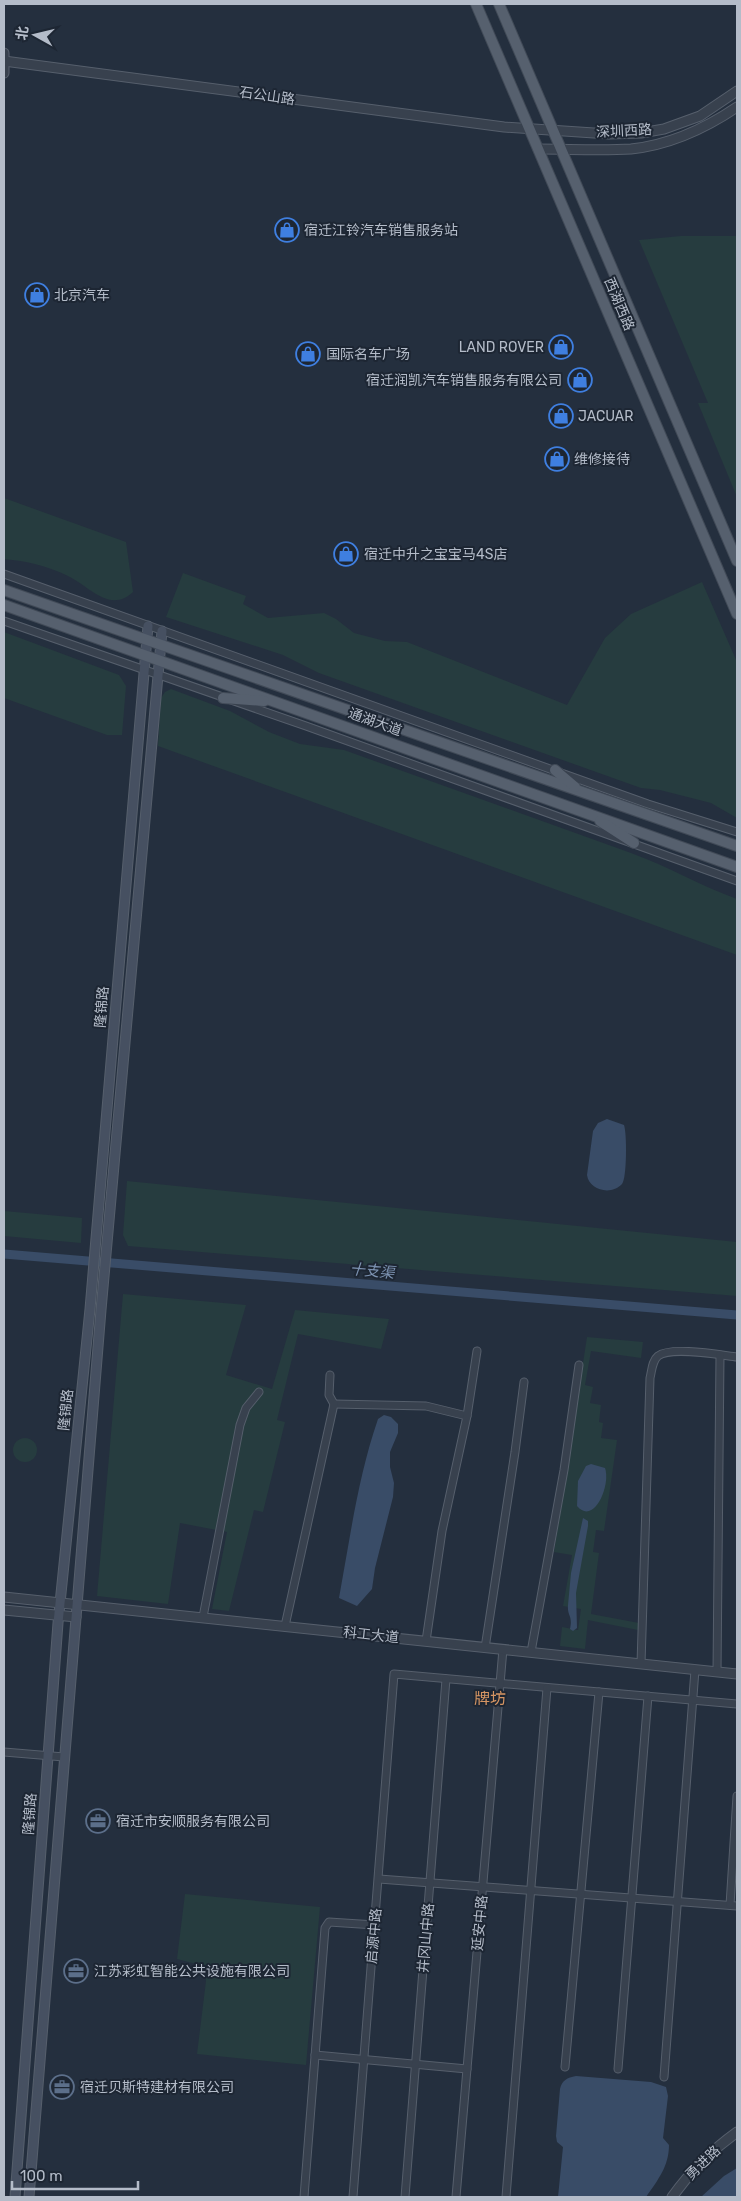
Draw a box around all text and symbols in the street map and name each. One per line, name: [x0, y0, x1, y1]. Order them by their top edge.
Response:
north arrow: [10, 10, 60, 60]
text: 北: [13, 25, 32, 41]
street label: 石公山路: [238, 84, 296, 108]
street label: 深圳西路: [596, 121, 652, 141]
shop icon: 宿迁江铃汽车销售服务站: [274, 217, 300, 243]
place label: 宿迁江铃汽车销售服务站: [304, 222, 458, 239]
street label: 西湖西路: [600, 275, 638, 333]
shop icon: 北京汽车: [24, 282, 50, 308]
place label: 北京汽车: [54, 287, 110, 304]
shop icon: LAND ROVER: [548, 334, 574, 360]
place label: LAND ROVER: [459, 339, 544, 356]
shop icon: 国际名车广场: [295, 341, 321, 367]
place label: 国际名车广场: [326, 346, 410, 363]
shop icon: 宿迁润凯汽车销售服务有限公司: [567, 367, 593, 393]
place label: 宿迁润凯汽车销售服务有限公司: [366, 372, 562, 389]
shop icon: JACUAR: [548, 403, 574, 429]
place label: JACUAR: [578, 408, 633, 425]
shop icon: 维修接待: [544, 446, 570, 472]
place label: 维修接待: [574, 451, 630, 468]
shop icon: 宿迁中升之宝宝马4S店: [333, 541, 359, 567]
place label: 宿迁中升之宝宝马4S店: [364, 546, 507, 563]
street label: 通湖大道: [346, 704, 404, 740]
street label: 隆锦路: [92, 985, 112, 1029]
water label: 十支渠: [349, 1260, 397, 1282]
street label: 隆锦路: [55, 1388, 77, 1432]
street label: 科工大道: [342, 1624, 400, 1646]
district label: 牌坊: [474, 1689, 506, 1708]
street label: 隆锦路: [20, 1792, 40, 1836]
office icon: 宿迁市安顺服务有限公司: [85, 1808, 111, 1834]
place label: 宿迁市安顺服务有限公司: [116, 1813, 270, 1830]
street label: 延安中路: [469, 1894, 491, 1952]
street label: 井冈山中路: [414, 1902, 438, 1974]
street label: 启源中路: [363, 1907, 385, 1965]
office icon: 江苏彩虹智能公共设施有限公司: [63, 1958, 89, 1984]
place label: 江苏彩虹智能公共设施有限公司: [94, 1963, 290, 1980]
office icon: 宿迁贝斯特建材有限公司: [49, 2074, 75, 2100]
place label: 宿迁贝斯特建材有限公司: [80, 2079, 234, 2096]
street label: 勇进路: [682, 2142, 724, 2184]
scale bar: [12, 2158, 139, 2190]
text: 100 m: [20, 2167, 62, 2185]

